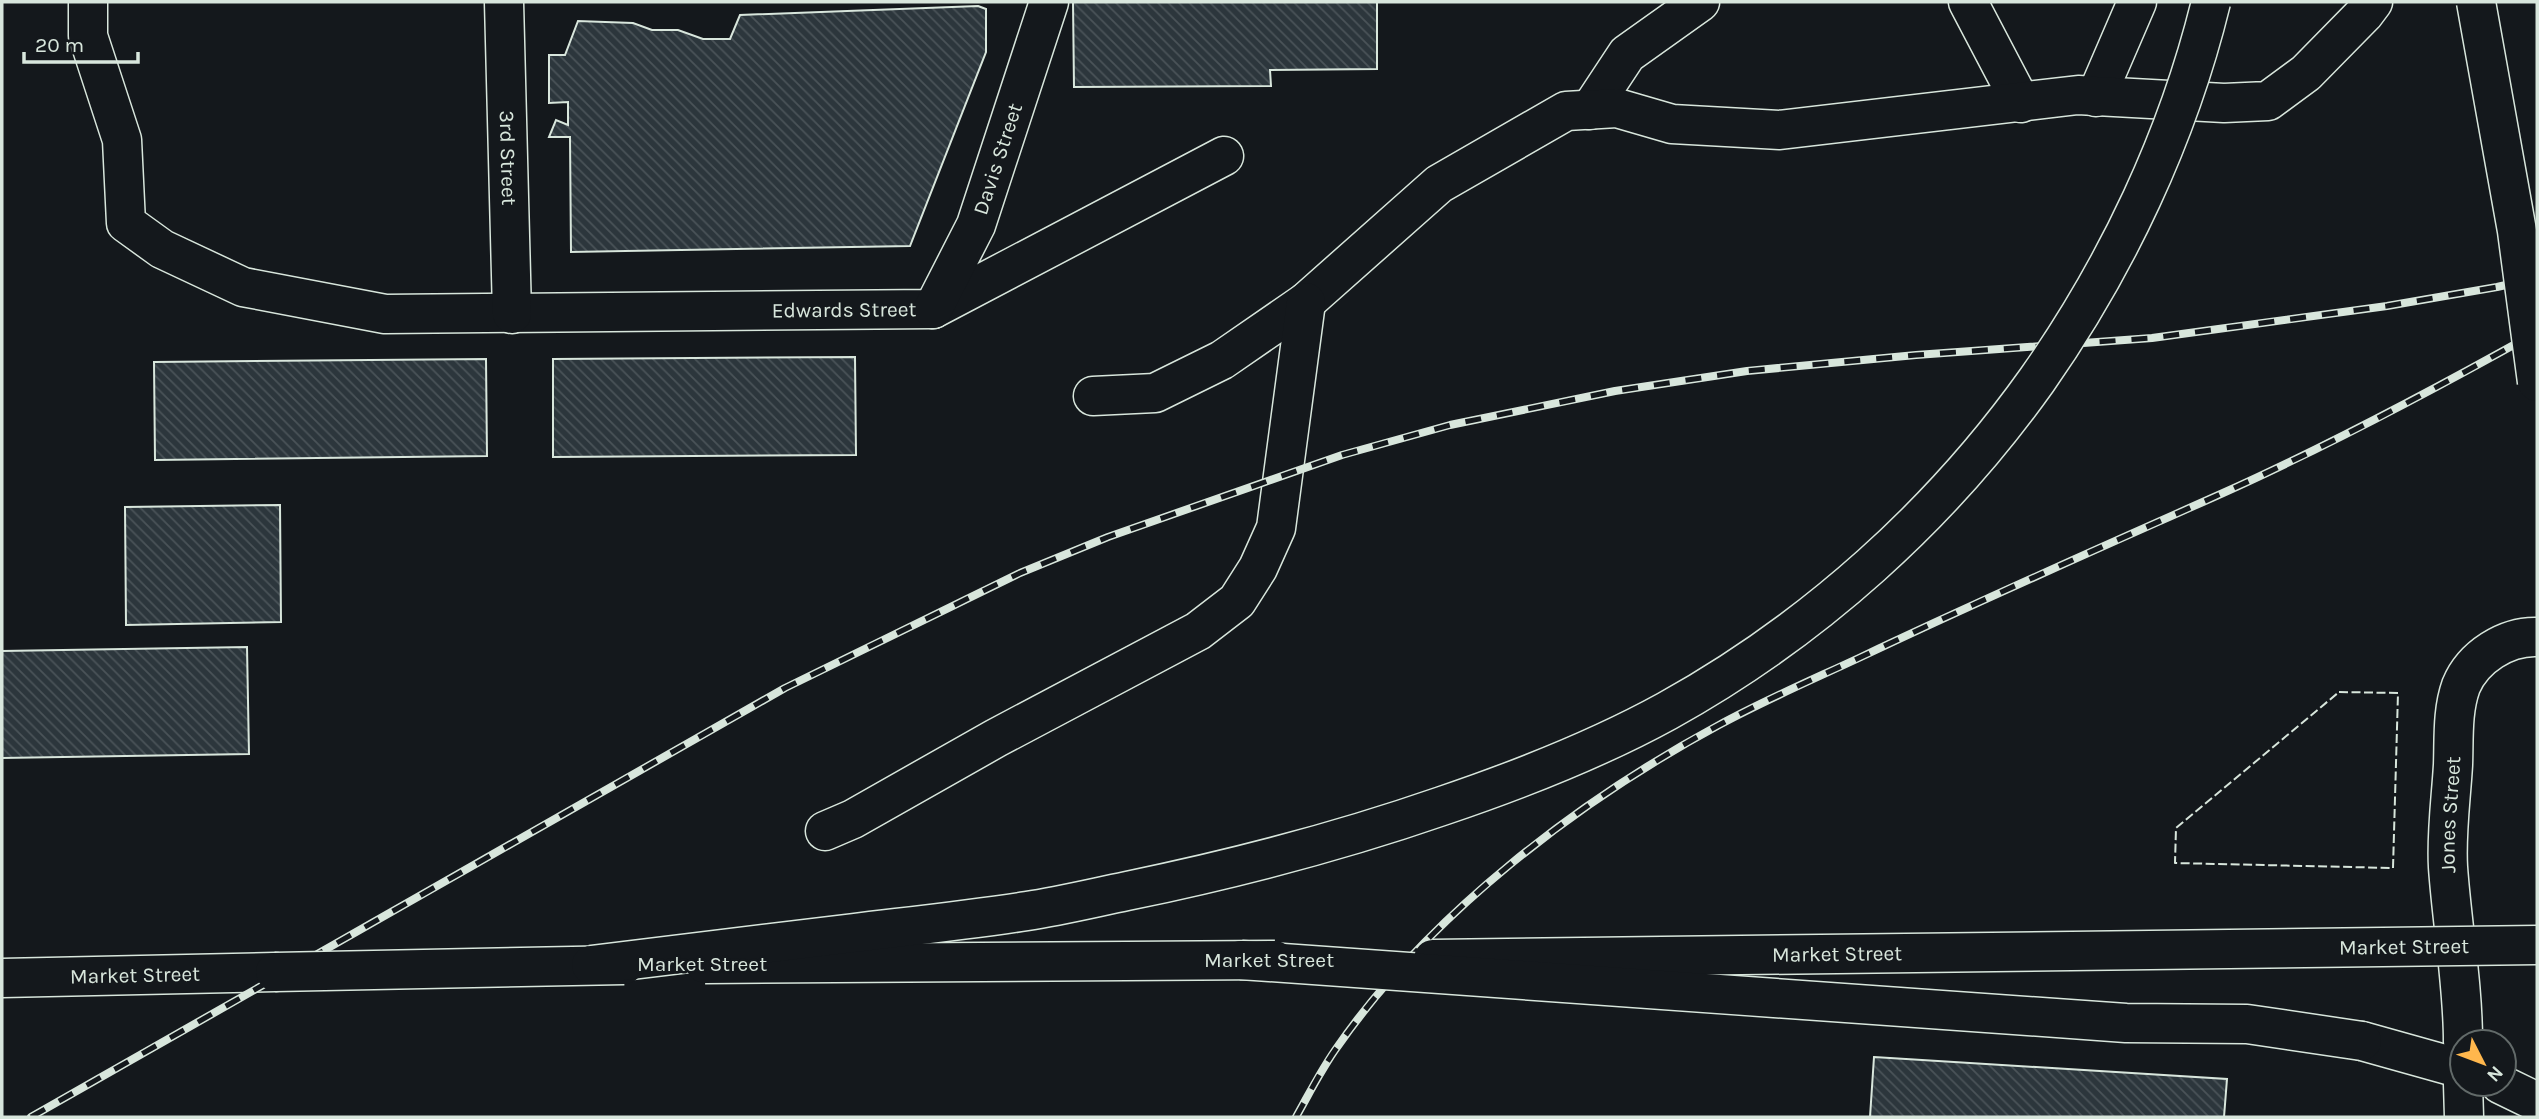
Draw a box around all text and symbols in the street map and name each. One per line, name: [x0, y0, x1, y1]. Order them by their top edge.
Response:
scale bar: [24, 21, 138, 65]
text: 20 m: [35, 33, 84, 57]
street label: Davis Street: [968, 100, 1027, 218]
street label: 3rd Street: [495, 110, 521, 206]
street label: Edwards Street: [772, 297, 917, 322]
street label: Jones Street: [2435, 756, 2465, 874]
street label: Market Street: [2339, 934, 2469, 960]
street label: Market Street: [1772, 941, 1902, 967]
street label: Market Street: [1204, 948, 1334, 972]
street label: Market Street: [637, 952, 767, 976]
street label: Market Street: [70, 962, 200, 989]
north arrow: [2448, 1028, 2518, 1098]
text: N: [2482, 1061, 2508, 1086]

